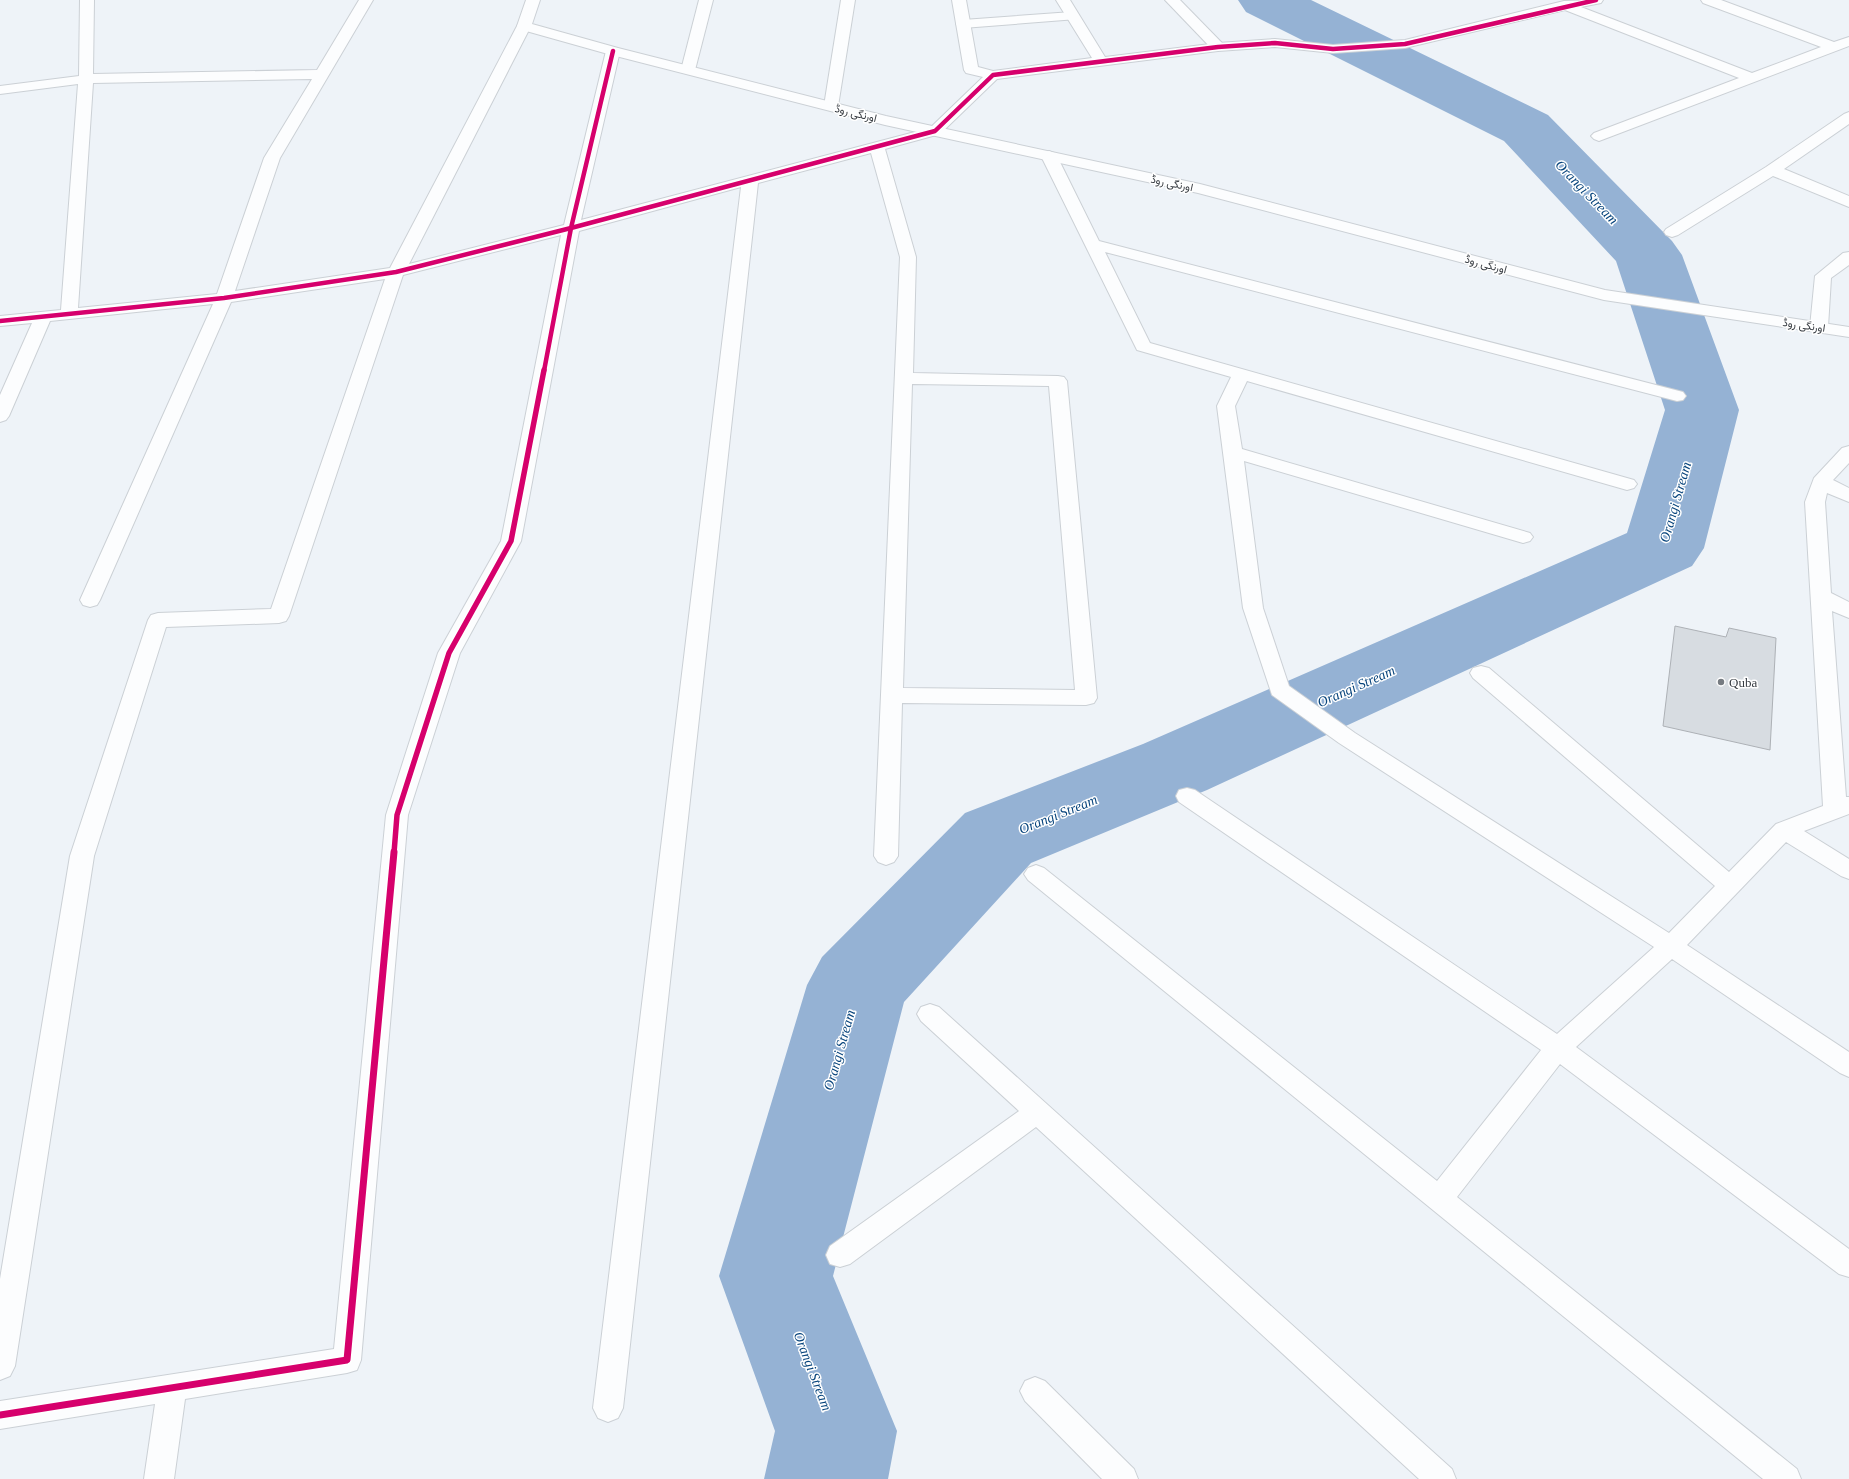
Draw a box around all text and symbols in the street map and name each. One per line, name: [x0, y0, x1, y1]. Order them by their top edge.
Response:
street label: اورنگی روڈ: [834, 102, 878, 125]
water label: Orangi Stream: [1552, 157, 1621, 227]
street label: اورنگی روڈ: [1150, 173, 1194, 194]
street label: اورنگی روڈ: [1463, 253, 1508, 276]
street label: اورنگی روڈ: [1782, 316, 1826, 335]
water label: Orangi Stream: [1657, 460, 1694, 544]
water label: Orangi Stream: [1315, 663, 1397, 710]
place label: Quba: [1729, 675, 1757, 690]
marker: Quba: [1716, 677, 1726, 687]
water label: Orangi Stream: [1017, 792, 1100, 837]
water label: Orangi Stream: [821, 1008, 858, 1092]
water label: Orangi Stream: [791, 1330, 834, 1413]

